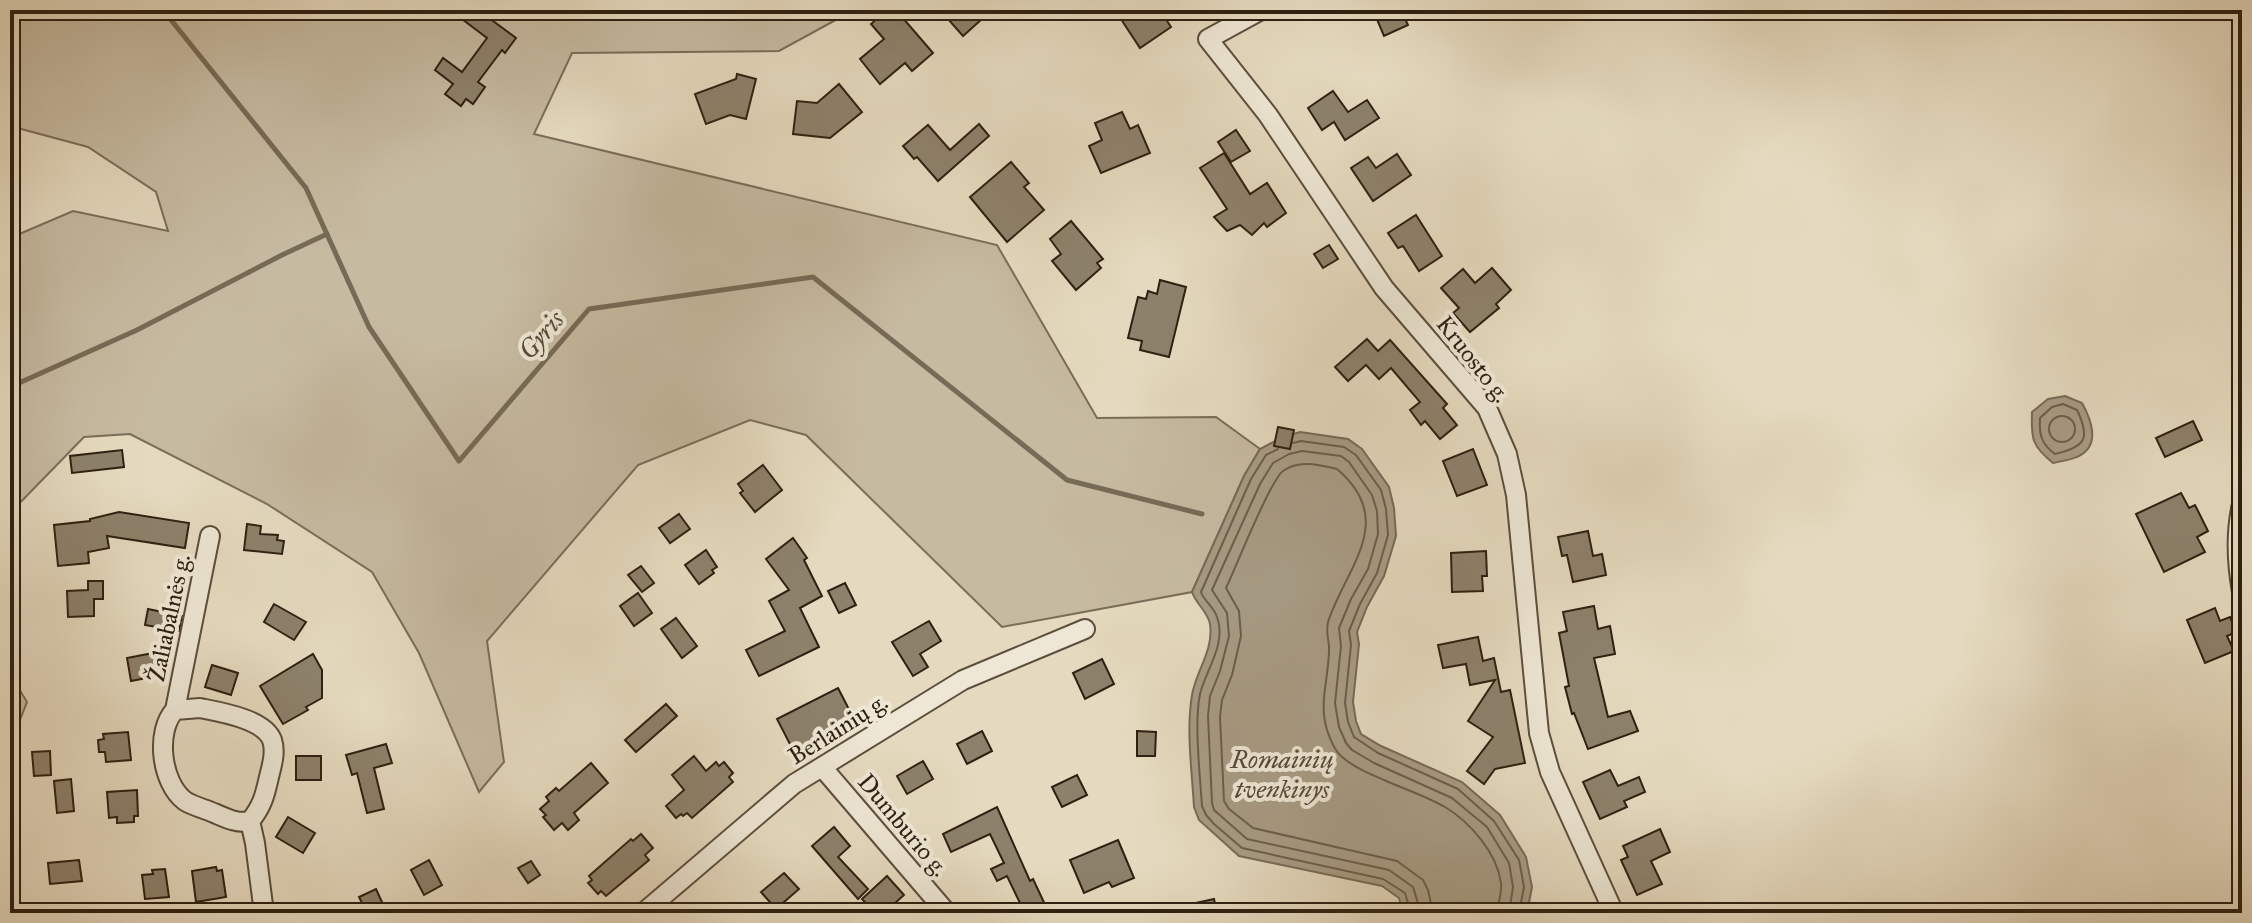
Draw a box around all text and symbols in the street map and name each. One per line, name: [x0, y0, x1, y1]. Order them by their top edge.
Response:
water label: Gyris: [511, 304, 571, 366]
street label: Kruosto g.: [1430, 310, 1516, 408]
street label: Žaliabalnės g.: [141, 551, 197, 685]
street label: Berlainių g.: [783, 687, 893, 771]
water label: Romainių tvenkinys: [1229, 743, 1334, 805]
street label: Dumburio g.: [851, 767, 955, 883]

